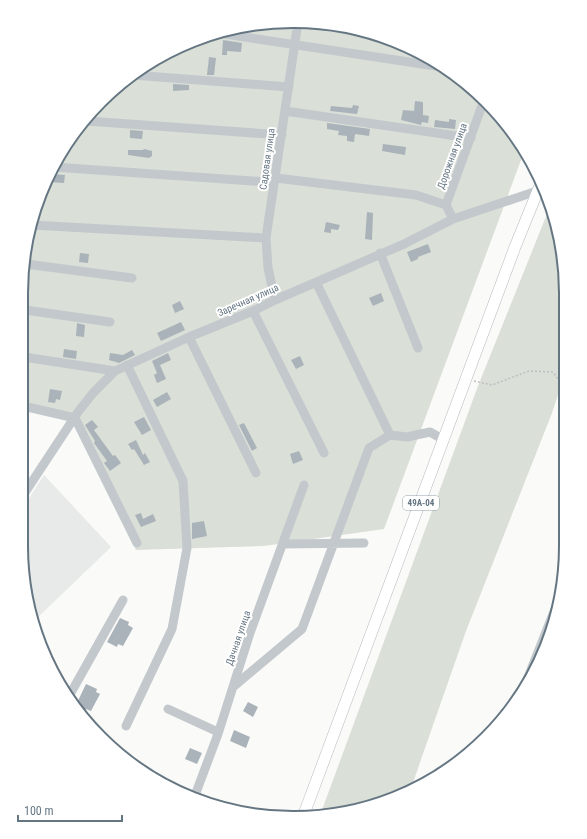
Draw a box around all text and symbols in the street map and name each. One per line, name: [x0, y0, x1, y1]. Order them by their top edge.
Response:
street label: Дорожная улица: [435, 121, 469, 190]
street label: Садовая улица: [257, 127, 277, 190]
street label: Заречная улица: [216, 282, 280, 318]
road number: 49А-04: [403, 496, 439, 510]
street label: Дачная улица: [223, 609, 253, 667]
scale bar: [18, 797, 122, 823]
text: 100 m: [24, 804, 54, 818]

